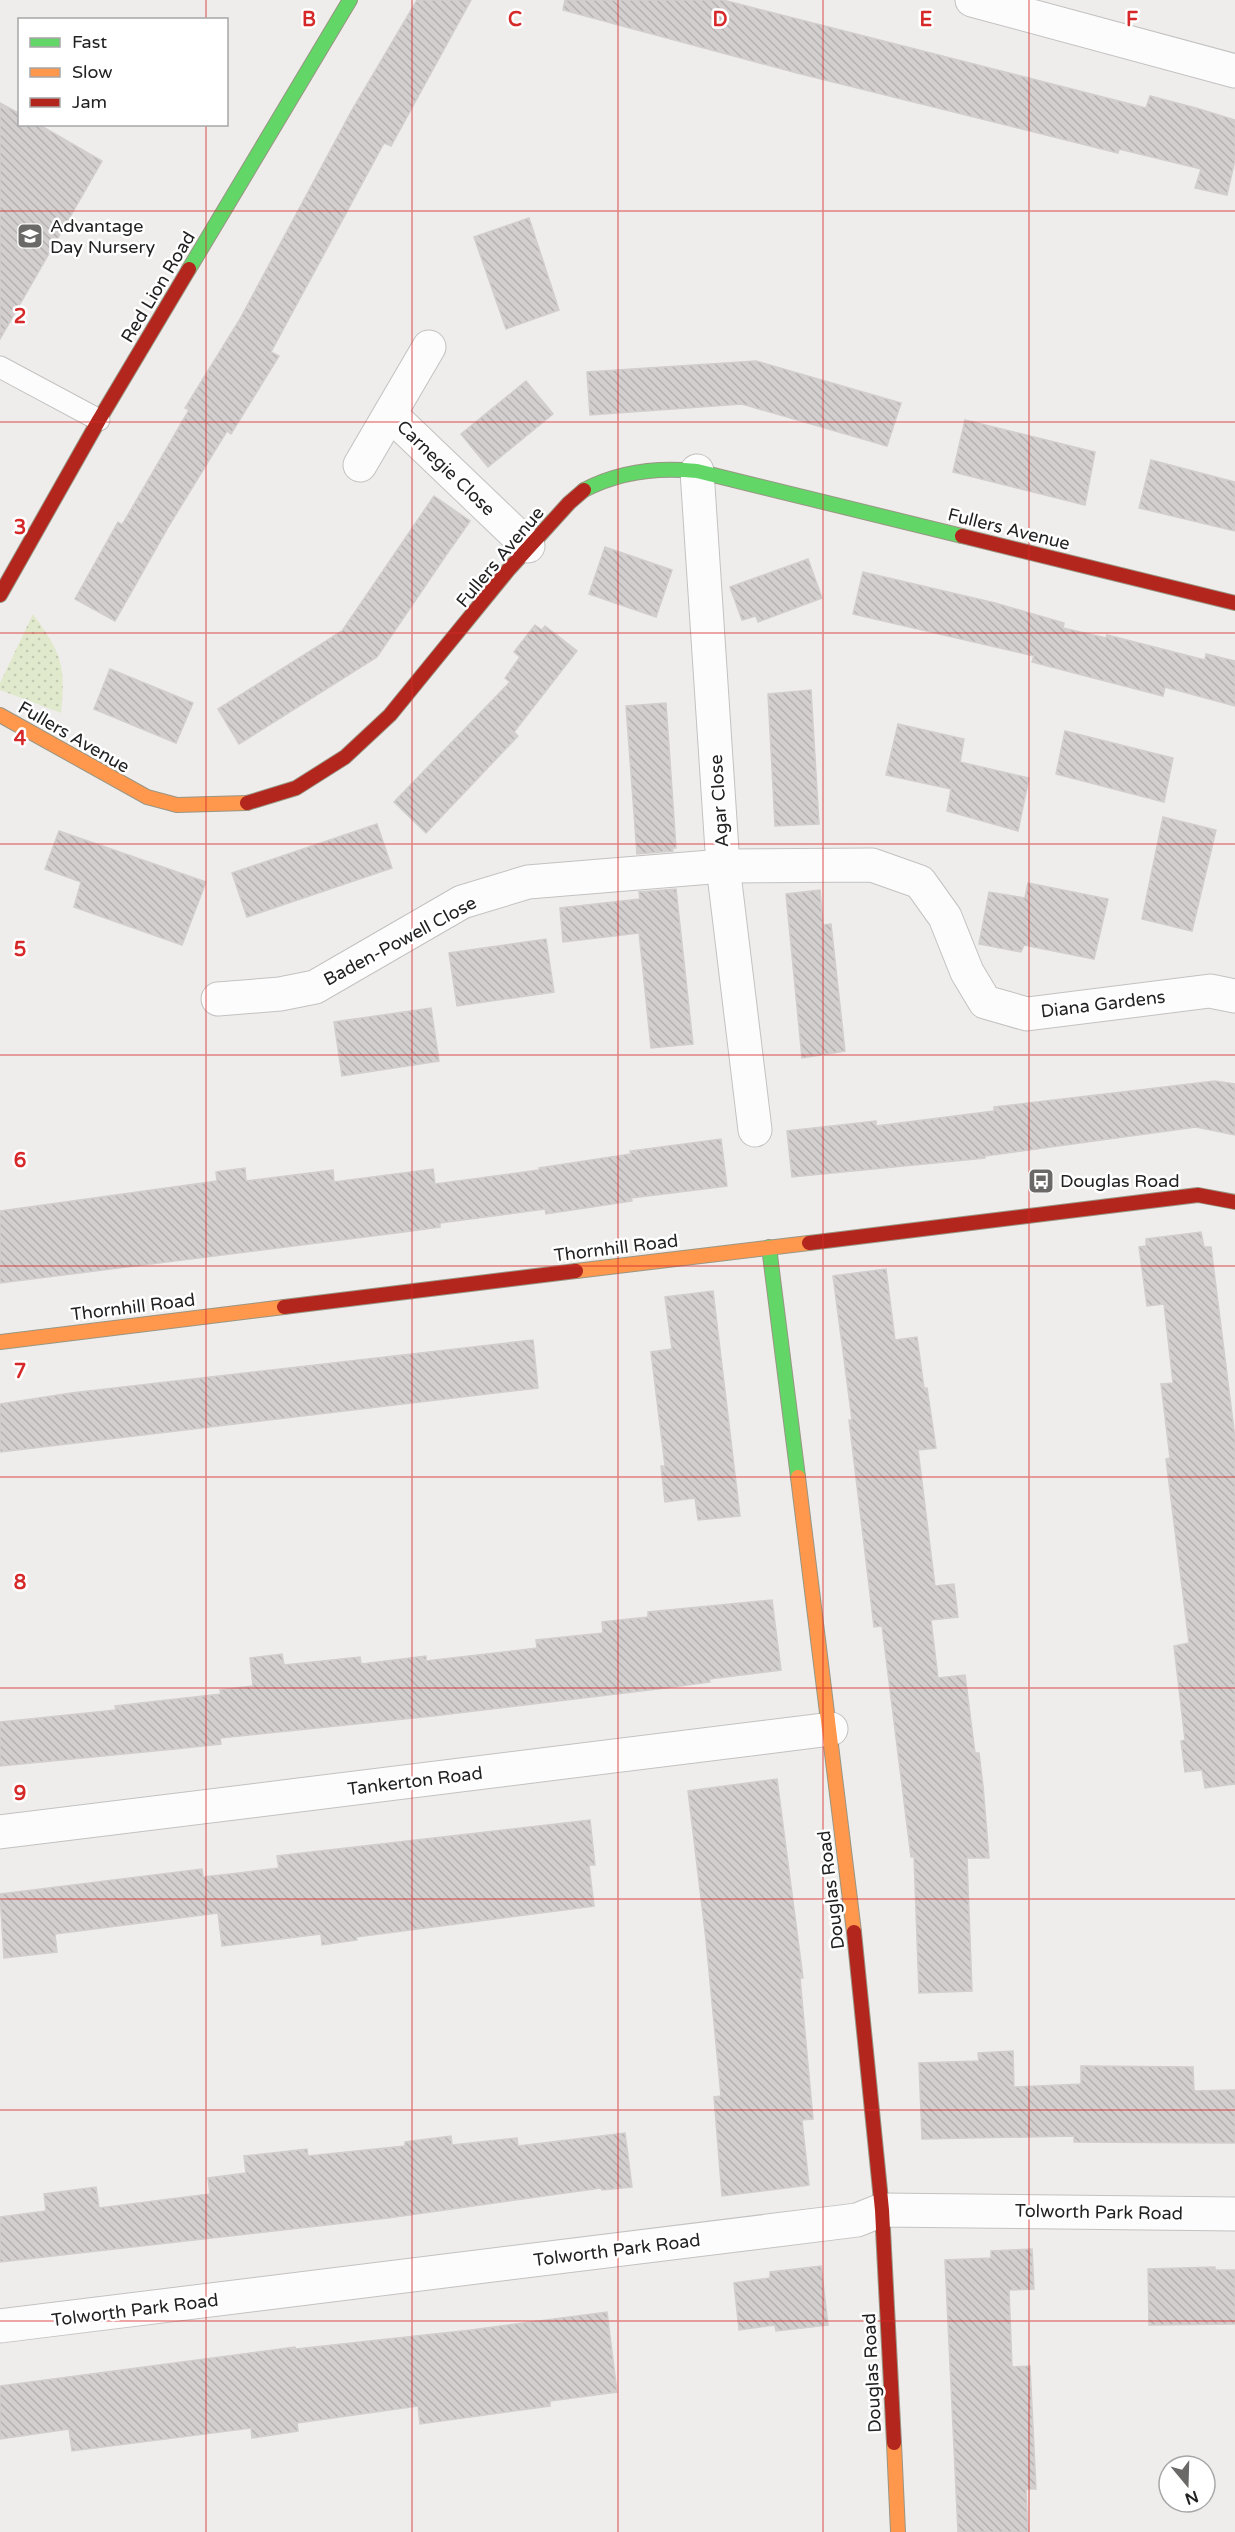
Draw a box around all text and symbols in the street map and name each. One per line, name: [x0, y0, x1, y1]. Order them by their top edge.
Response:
text: B: [302, 8, 316, 32]
text: C: [508, 8, 522, 32]
text: D: [712, 8, 728, 32]
text: E: [920, 8, 933, 32]
text: F: [1126, 8, 1138, 32]
legend: [18, 18, 228, 126]
text: Fast: [72, 31, 107, 53]
text: Slow: [72, 61, 113, 83]
text: Jam: [72, 91, 107, 113]
place label: Advantage Day Nursery: [50, 215, 155, 258]
school or university icon: Advantage Day Nursery: [15, 221, 45, 251]
street label: Red Lion Road: [116, 227, 200, 347]
text: 2: [14, 305, 26, 329]
street label: Carnegie Close: [392, 416, 500, 520]
street label: Fullers Avenue: [451, 502, 549, 612]
street label: Fullers Avenue: [946, 503, 1072, 555]
text: 3: [14, 516, 26, 540]
street label: Fullers Avenue: [14, 696, 134, 778]
text: 4: [14, 727, 27, 751]
street label: Agar Close: [705, 754, 733, 848]
street label: Baden-Powell Close: [320, 891, 480, 991]
text: 5: [14, 938, 26, 962]
street label: Diana Gardens: [1040, 985, 1166, 1023]
text: 6: [14, 1149, 26, 1173]
bus stop icon: Douglas Road: [1026, 1166, 1056, 1196]
place label: Douglas Road: [1060, 1170, 1180, 1192]
street label: Thornhill Road: [553, 1229, 679, 1267]
street label: Thornhill Road: [70, 1288, 196, 1326]
text: 7: [14, 1360, 26, 1384]
text: 8: [14, 1571, 26, 1595]
street label: Tankerton Road: [346, 1762, 484, 1800]
text: 9: [14, 1782, 26, 1806]
street label: Douglas Road: [813, 1829, 849, 1951]
street label: Tolworth Park Road: [1015, 2200, 1183, 2224]
street label: Tolworth Park Road: [532, 2229, 702, 2271]
street label: Tolworth Park Road: [50, 2289, 220, 2331]
street label: Douglas Road: [858, 2313, 886, 2433]
north arrow: [1157, 2454, 1217, 2514]
text: N: [1182, 2486, 1201, 2509]

